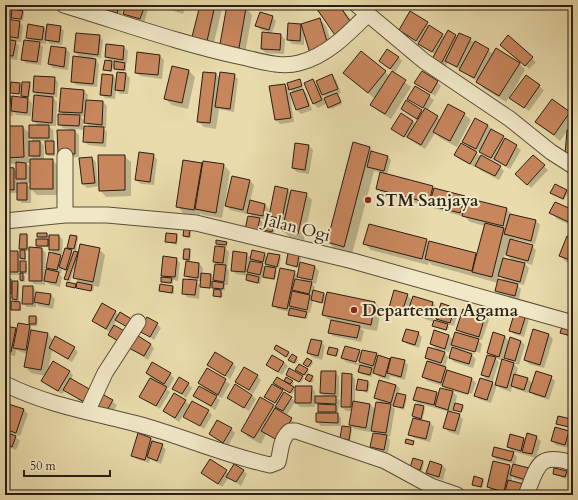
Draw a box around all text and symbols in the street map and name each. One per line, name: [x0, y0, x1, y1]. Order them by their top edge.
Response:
place label: STM Sanjaya: [376, 189, 479, 212]
marker: STM Sanjaya: [363, 195, 373, 205]
street label: Jalan Ogi: [258, 207, 333, 247]
place label: Departemen Agama: [362, 299, 519, 322]
marker: Departemen Agama: [349, 305, 359, 315]
scale bar: [24, 452, 110, 478]
text: 50 m: [30, 458, 57, 474]

